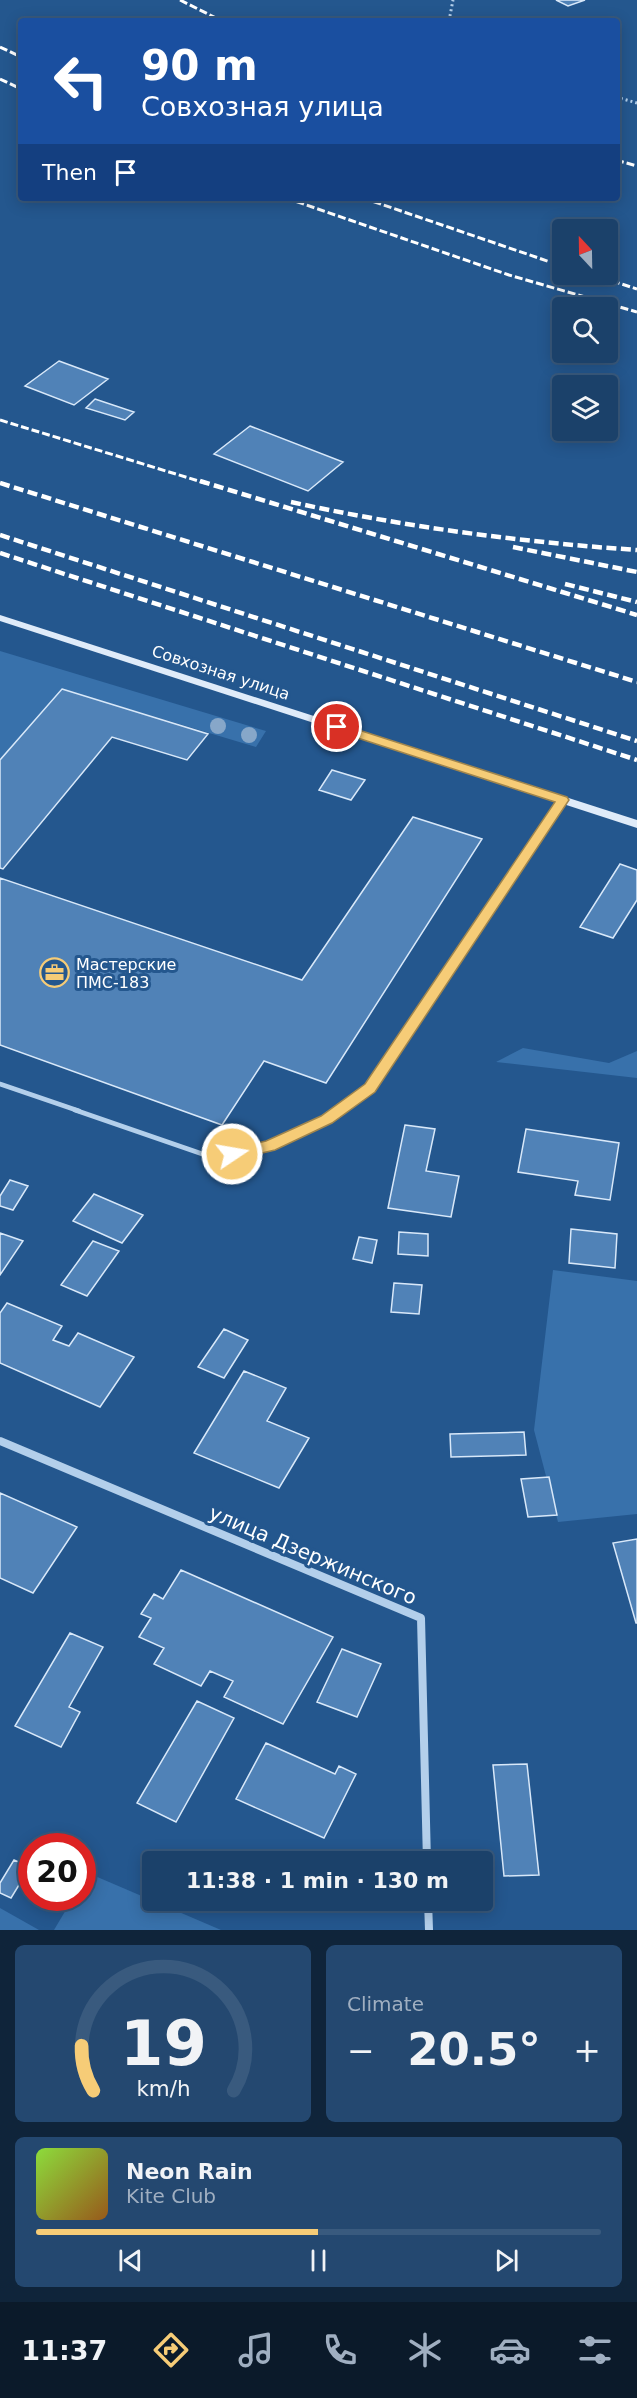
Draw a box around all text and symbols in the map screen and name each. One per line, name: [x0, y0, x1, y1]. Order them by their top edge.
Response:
text: 90 m: [141, 41, 258, 90]
icon: left: [42, 42, 120, 120]
text: Совхозная улица: [141, 91, 384, 122]
icon: arrive: [109, 156, 142, 189]
text: Then: [42, 160, 97, 185]
north arrow: [552, 219, 618, 285]
map controls: [552, 219, 618, 441]
button: search: [552, 297, 618, 363]
button: layers: [552, 375, 618, 441]
street label: Совхозная улица: [149, 641, 292, 704]
pin: [311, 701, 362, 752]
icon: arrive: [320, 710, 353, 743]
place label: Мастерские ПМС-183: [76, 955, 176, 992]
office icon: Мастерские ПМС-183: [39, 957, 71, 989]
position arrow: [200, 1122, 264, 1186]
street label: улица Дзержинского: [206, 1500, 420, 1610]
speed limit sign: 20: [18, 1833, 96, 1911]
text: 11:38 · 1 min · 130 m: [186, 1868, 449, 1893]
text: Climate: [347, 1992, 424, 2016]
text: 19: [120, 2007, 206, 2080]
text: 20.5°: [407, 2023, 541, 2076]
text: −: [347, 2031, 375, 2070]
text: +: [573, 2031, 601, 2070]
text: km/h: [136, 2076, 190, 2101]
text: Neon Rain: [126, 2159, 253, 2184]
text: Kite Club: [126, 2184, 216, 2208]
icon: previous: [114, 2244, 147, 2277]
icon: pause: [302, 2244, 335, 2277]
icon: next: [490, 2244, 523, 2277]
icon: directions: [150, 2329, 192, 2371]
icon: music: [235, 2329, 277, 2371]
icon: phone: [319, 2329, 361, 2371]
icon: climate: [404, 2329, 446, 2371]
icon: car: [489, 2329, 531, 2371]
icon: filters: [574, 2329, 616, 2371]
text: 11:37: [21, 2335, 107, 2366]

